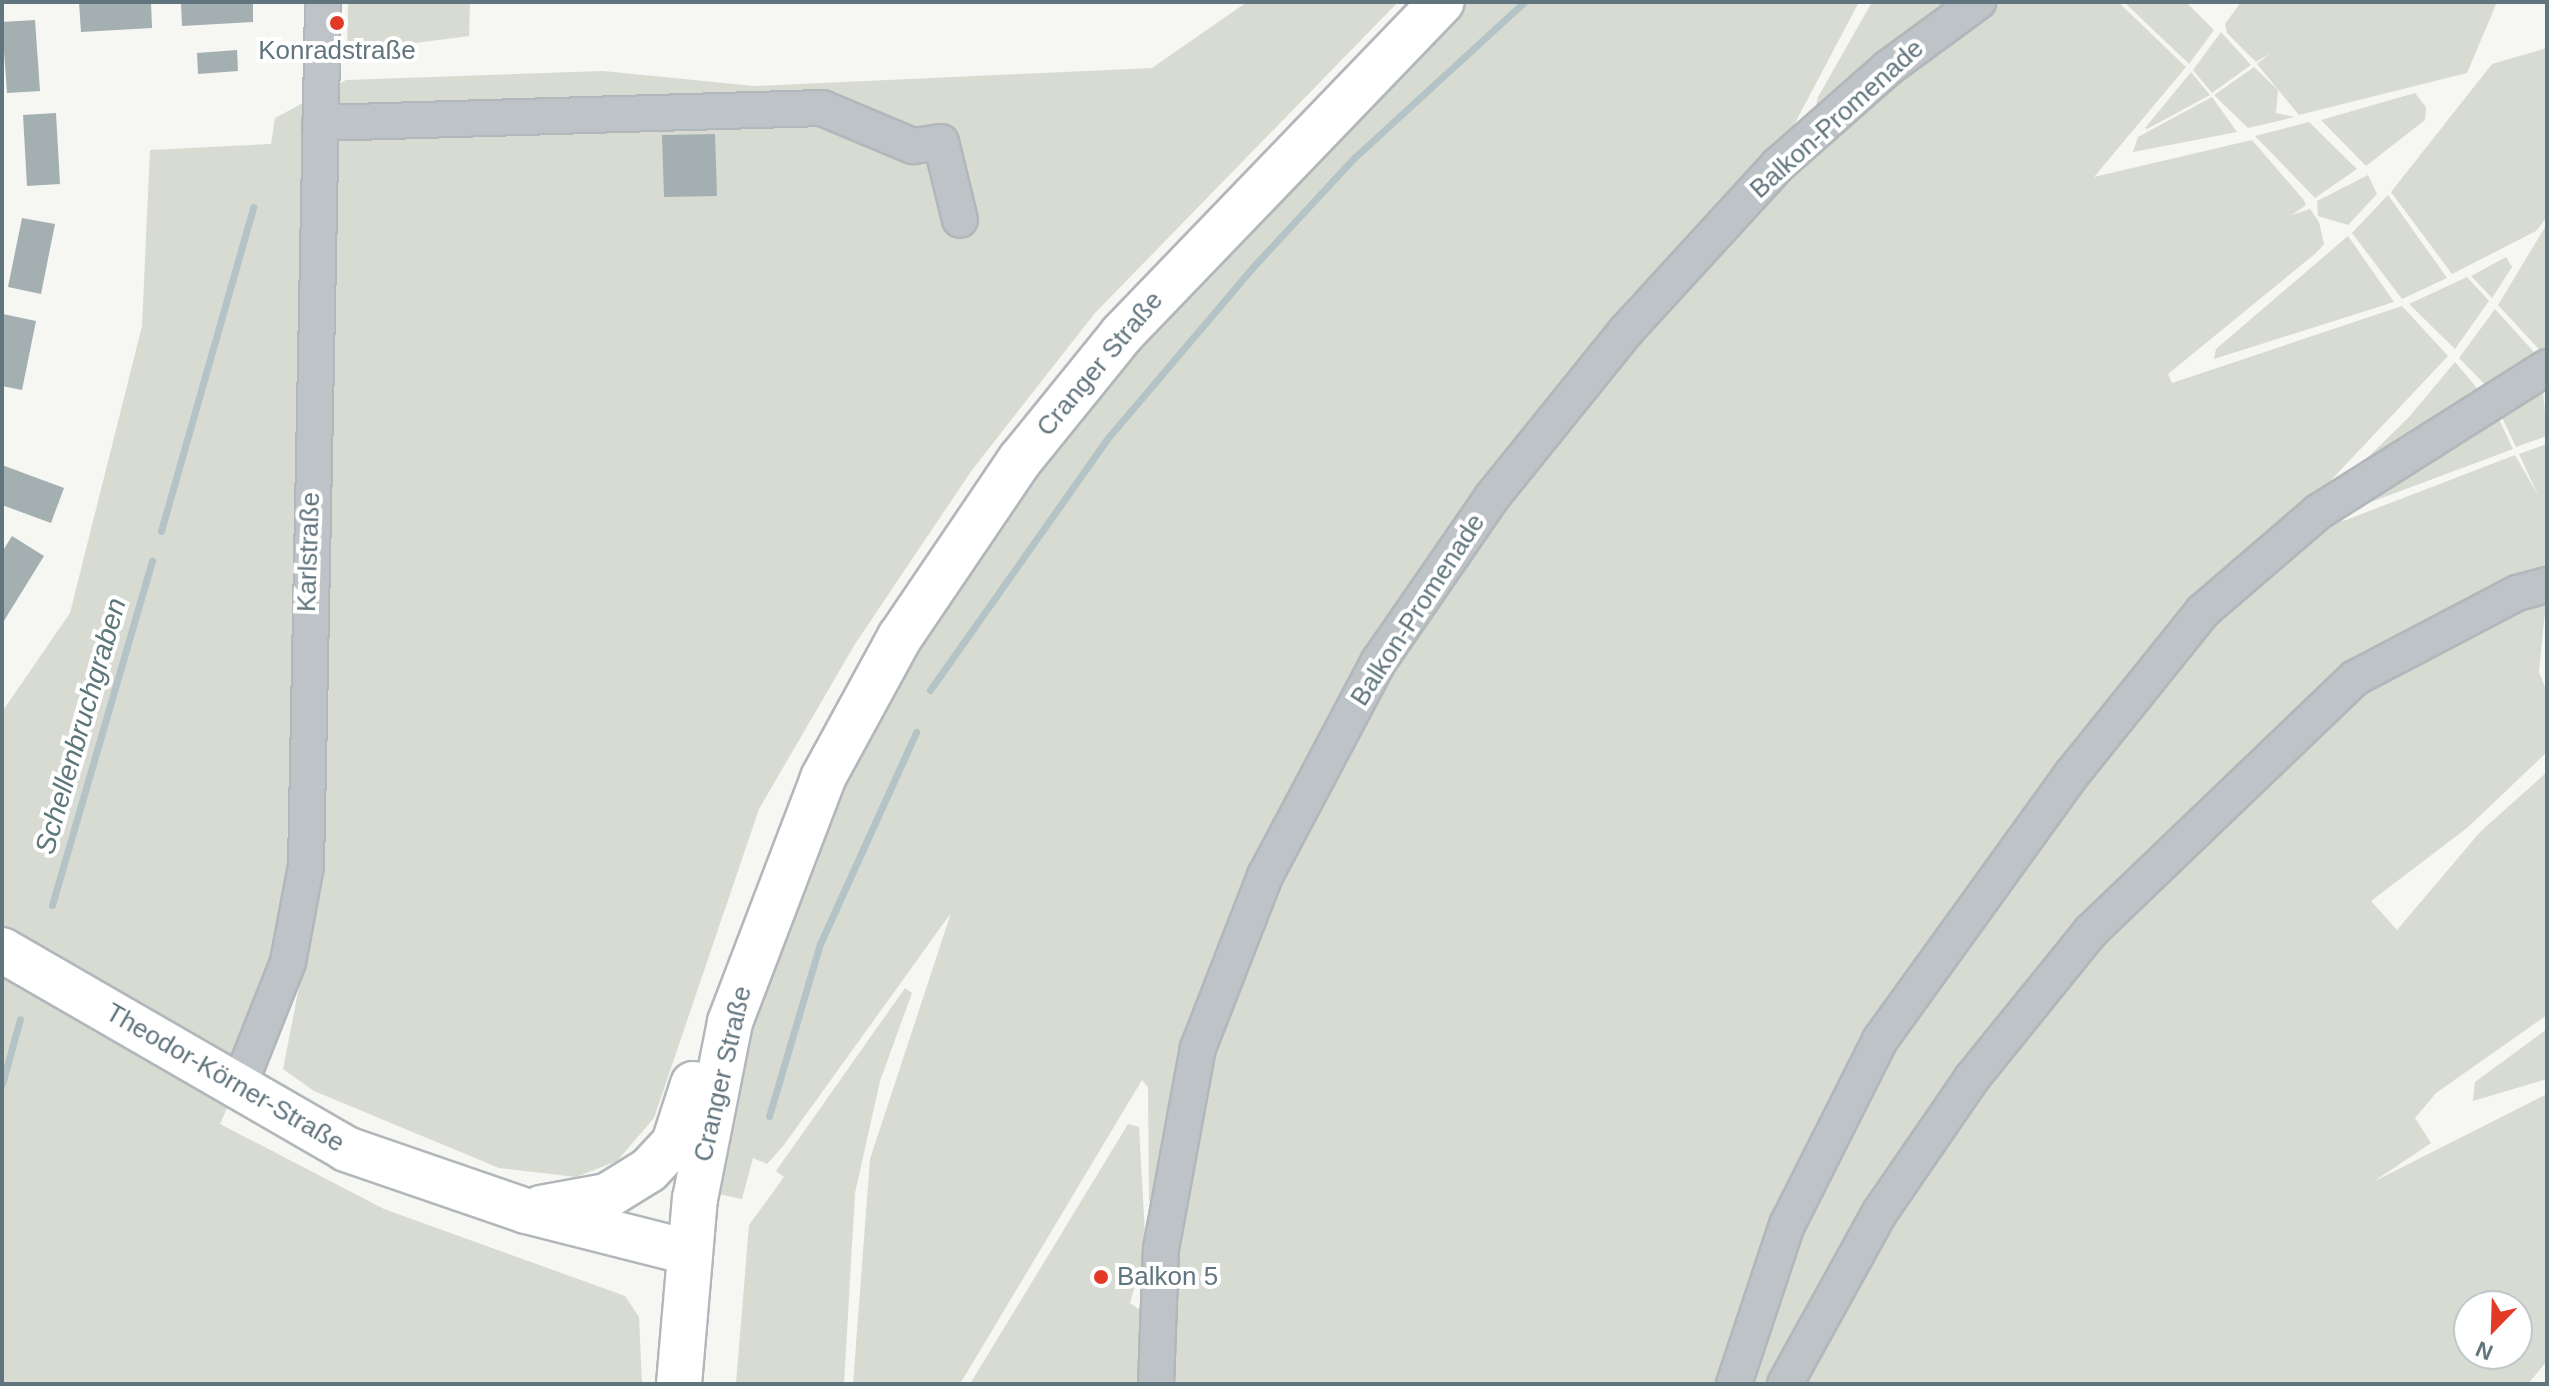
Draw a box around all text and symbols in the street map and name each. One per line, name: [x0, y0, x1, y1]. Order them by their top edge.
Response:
marker: Konradstraße: [328, 14, 346, 32]
street label: Balkon-Promenade: [1744, 33, 1930, 205]
place label: Konradstraße: [258, 35, 416, 67]
street label: Cranger Straße: [1030, 285, 1170, 443]
street label: Karlstraße: [291, 492, 327, 612]
street label: Balkon-Promenade: [1344, 508, 1492, 712]
water label: Schellenbruchgraben: [28, 594, 134, 858]
street label: Cranger Straße: [688, 983, 758, 1165]
street label: Theodor-Körner-Straße: [100, 997, 350, 1159]
place label: Balkon 5: [1117, 1261, 1218, 1293]
marker: Balkon 5: [1092, 1268, 1110, 1286]
north arrow: [2453, 1290, 2533, 1370]
text: N: [2472, 1336, 2496, 1365]

